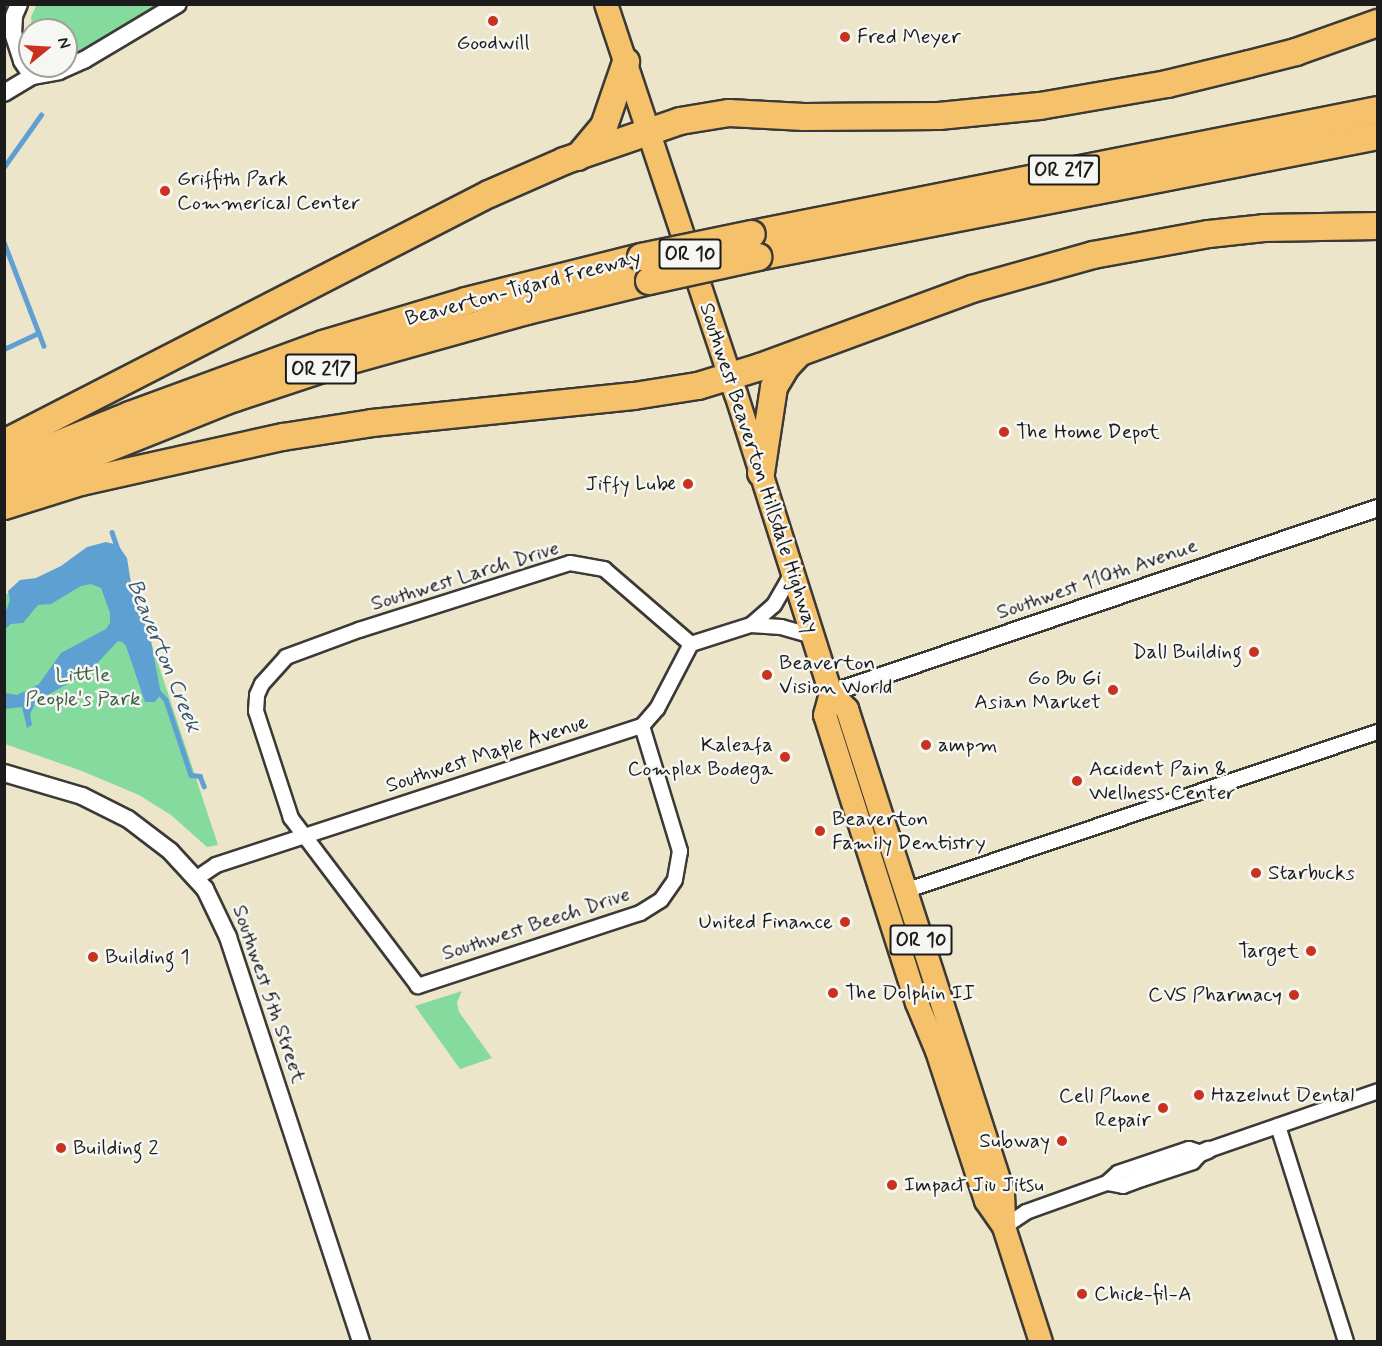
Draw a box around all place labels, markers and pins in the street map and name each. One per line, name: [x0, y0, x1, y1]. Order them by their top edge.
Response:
marker: Goodwill: [486, 14, 500, 28]
place label: Fred Meyer: [857, 24, 961, 50]
place label: Goodwill: [456, 30, 530, 56]
marker: Fred Meyer: [838, 30, 852, 44]
place label: Griffith Park Commerical Center: [177, 166, 361, 216]
marker: Griffith Park Commerical Center: [158, 184, 172, 198]
place label: The Home Depot: [1016, 419, 1161, 445]
marker: The Home Depot: [997, 425, 1011, 439]
place label: Jiffy Lube: [584, 471, 676, 497]
marker: Jiffy Lube: [681, 477, 695, 491]
place label: Dall Building: [1132, 639, 1242, 665]
marker: Dall Building: [1247, 645, 1261, 659]
place label: Beaverton Vision World: [779, 650, 892, 700]
place label: Go Bu Gi Asian Market: [972, 665, 1101, 715]
marker: Beaverton Vision World: [760, 668, 774, 682]
marker: Go Bu Gi Asian Market: [1106, 683, 1120, 697]
place label: Kaleafa Complex Bodega: [627, 732, 773, 782]
place label: ampm: [938, 732, 997, 758]
marker: ampm: [919, 738, 933, 752]
marker: Kaleafa Complex Bodega: [778, 750, 792, 764]
place label: Accident Pain & Wellness Center: [1089, 756, 1235, 806]
marker: Accident Pain & Wellness Center: [1070, 774, 1084, 788]
place label: Beaverton Family Dentistry: [832, 806, 981, 856]
marker: Beaverton Family Dentistry: [813, 824, 827, 838]
place label: Starbucks: [1268, 860, 1355, 886]
marker: Starbucks: [1249, 866, 1263, 880]
place label: United Finance: [699, 909, 833, 935]
marker: United Finance: [838, 915, 852, 929]
place label: Target: [1238, 938, 1299, 964]
place label: Building 1: [105, 944, 190, 970]
marker: Target: [1304, 944, 1318, 958]
marker: Building 1: [86, 950, 100, 964]
place label: The Dolphin II: [845, 980, 975, 1006]
place label: CVS Pharmacy: [1148, 982, 1282, 1008]
marker: The Dolphin II: [826, 986, 840, 1000]
marker: CVS Pharmacy: [1287, 988, 1301, 1002]
place label: Hazelnut Dental: [1211, 1082, 1356, 1108]
place label: Cell Phone Repair: [1059, 1083, 1151, 1133]
marker: Hazelnut Dental: [1192, 1088, 1206, 1102]
marker: Cell Phone Repair: [1156, 1101, 1170, 1115]
place label: Subway: [979, 1128, 1050, 1154]
marker: Subway: [1055, 1134, 1069, 1148]
place label: Building 2: [73, 1135, 159, 1161]
marker: Building 2: [54, 1141, 68, 1155]
place label: Impact Jiu Jitsu: [904, 1172, 1042, 1198]
marker: Impact Jiu Jitsu: [885, 1178, 899, 1192]
place label: Chick-fil-A: [1094, 1281, 1192, 1307]
marker: Chick-fil-A: [1075, 1287, 1089, 1301]

